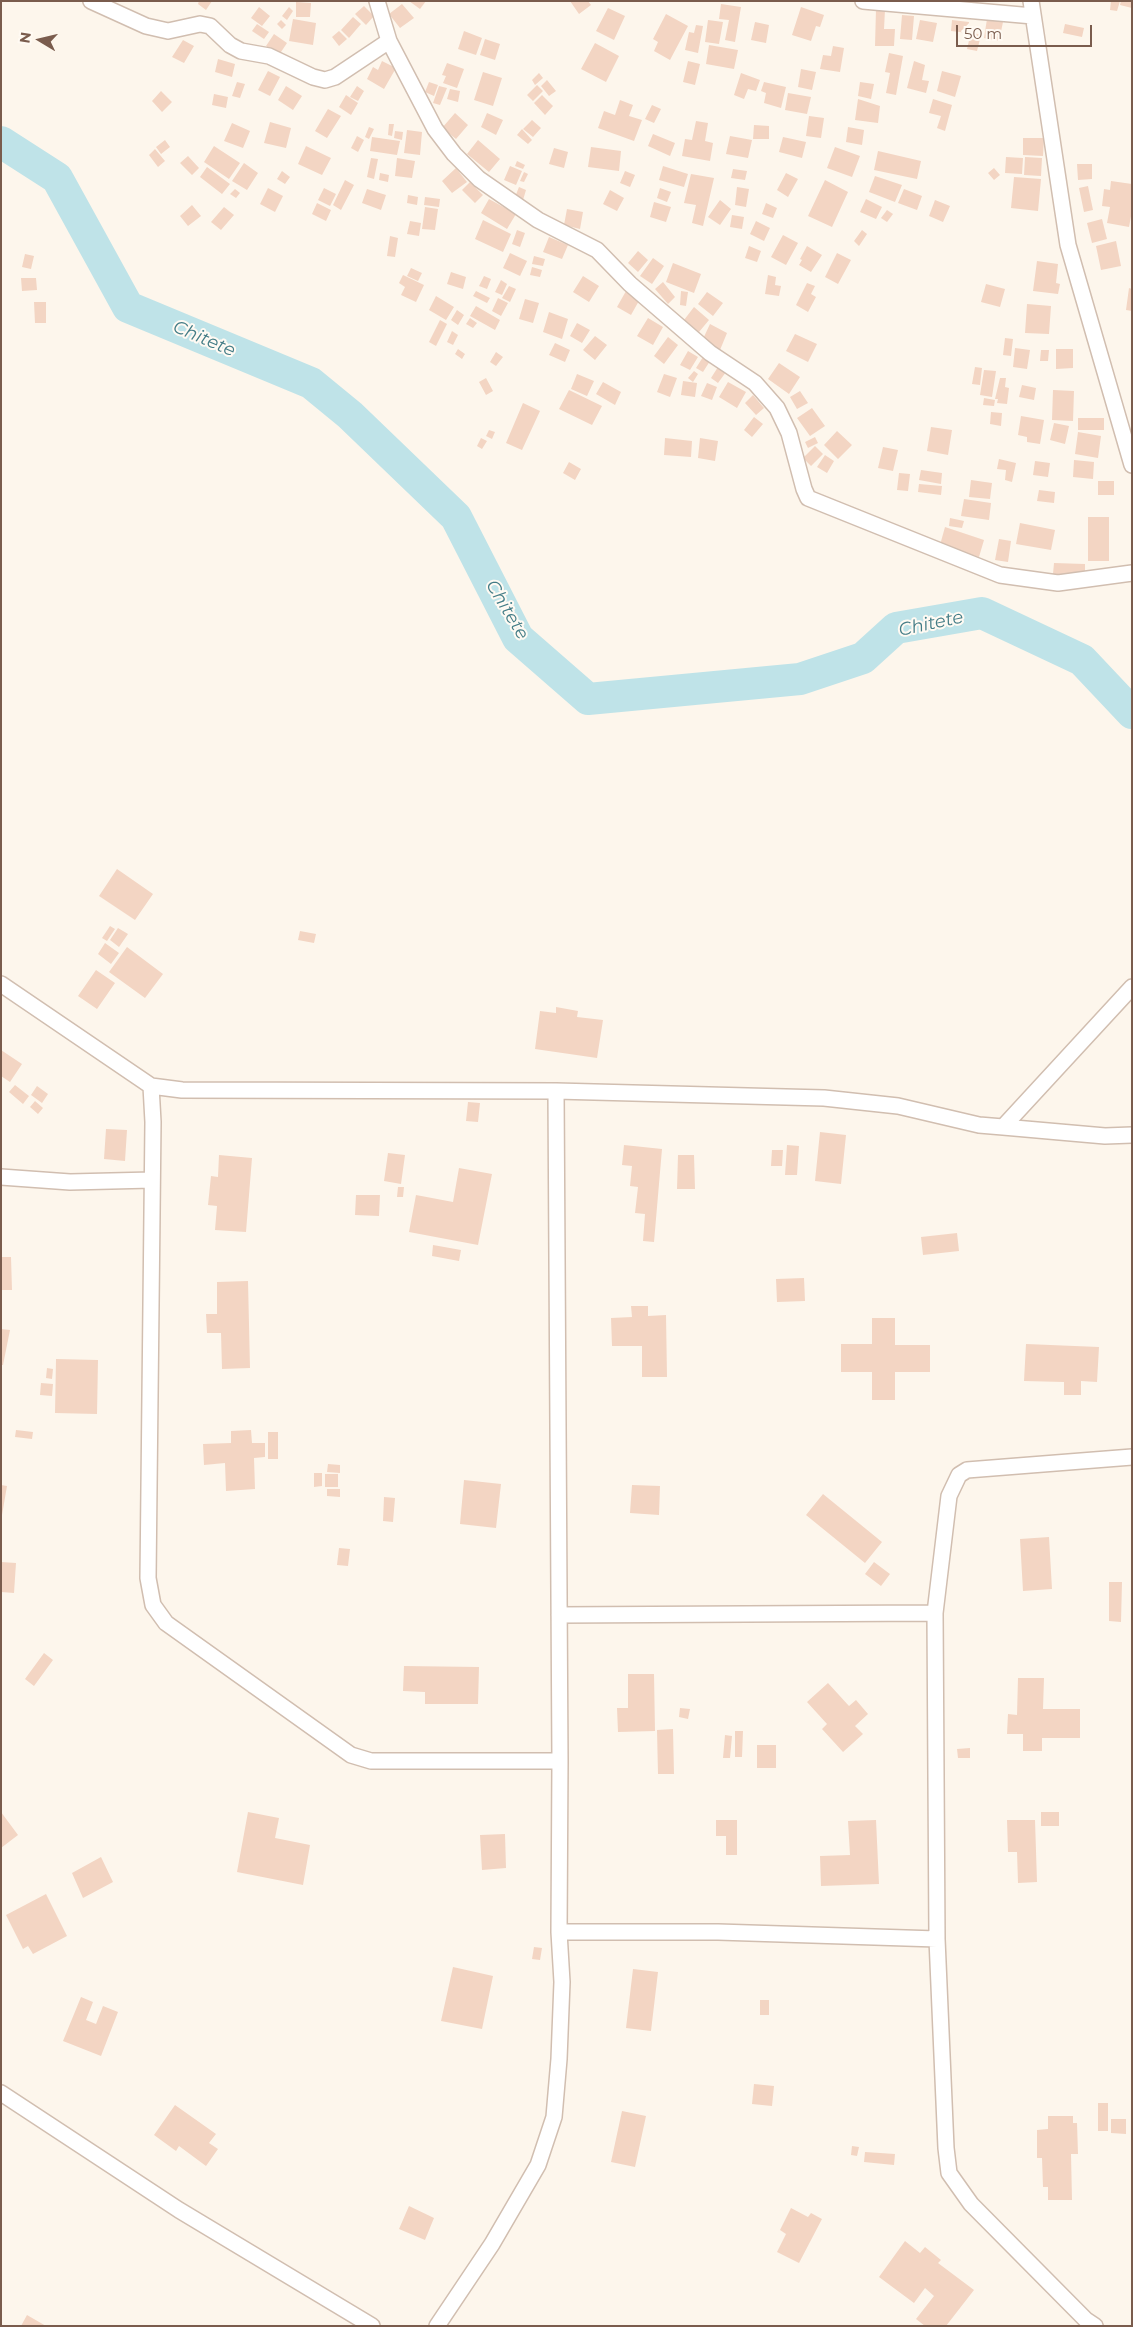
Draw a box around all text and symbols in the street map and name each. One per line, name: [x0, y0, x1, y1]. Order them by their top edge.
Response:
north arrow: [15, 15, 65, 65]
scale bar: [958, 15, 1094, 47]
text: 50 m: [964, 24, 1002, 43]
text: N: [15, 31, 35, 45]
water label: Chitete: [170, 316, 238, 362]
water label: Chitete: [481, 576, 533, 644]
water label: Chitete: [897, 607, 965, 641]

